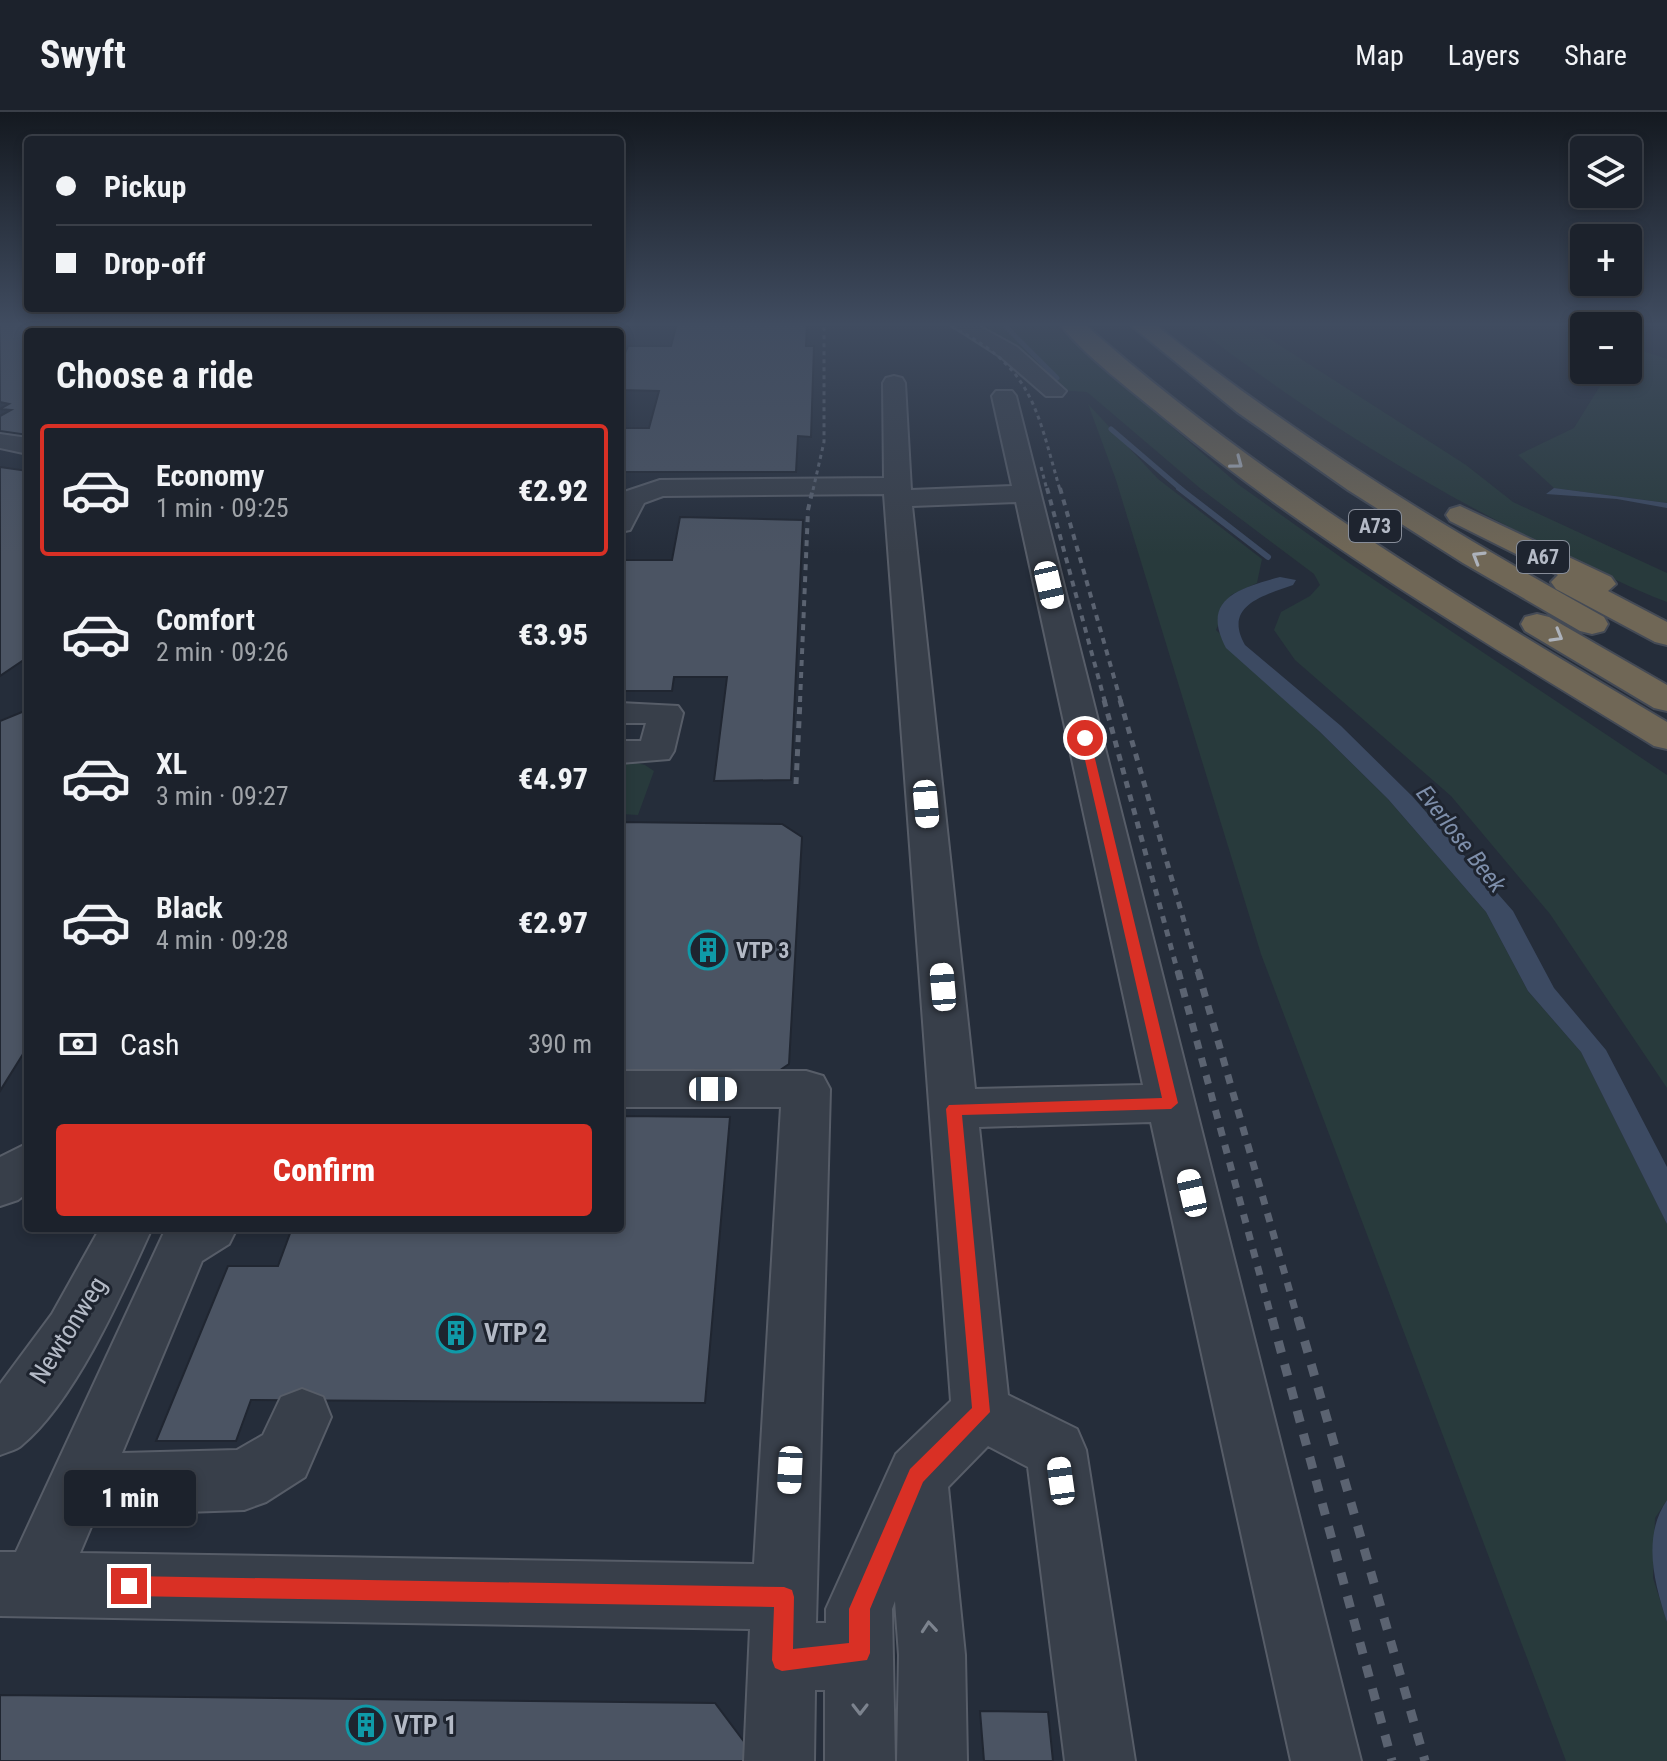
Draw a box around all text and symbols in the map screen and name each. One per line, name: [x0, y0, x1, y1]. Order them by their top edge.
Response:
text: Swyft: [40, 33, 126, 77]
text: Map: [1355, 39, 1404, 72]
text: Layers: [1448, 39, 1520, 72]
text: Share: [1564, 39, 1627, 72]
map controls: [1570, 136, 1642, 384]
button: layers: [1570, 136, 1642, 208]
text: Pickup: [104, 169, 186, 204]
button: +: [1570, 224, 1642, 296]
text: Drop-off: [104, 246, 206, 281]
button: −: [1570, 312, 1642, 384]
text: Choose a ride: [56, 355, 253, 397]
icon: car: [60, 454, 132, 526]
one-way arrow: [1228, 454, 1243, 468]
text: Economy: [156, 458, 264, 493]
text: €2.92: [518, 473, 588, 508]
text: 1 min · 09:25: [156, 493, 289, 523]
road number: A73: [1349, 510, 1401, 542]
road number: A67: [1517, 541, 1569, 573]
one-way arrow: [1472, 551, 1487, 567]
car: [1032, 559, 1066, 611]
icon: car: [60, 598, 132, 670]
text: Comfort: [156, 602, 255, 637]
text: €3.95: [518, 617, 588, 652]
one-way arrow: [1549, 627, 1563, 642]
text: 2 min · 09:26: [156, 637, 289, 667]
route start: [1067, 720, 1103, 756]
icon: car: [60, 742, 132, 814]
text: XL: [156, 746, 187, 781]
text: €4.97: [518, 761, 588, 796]
car: [912, 779, 940, 829]
water label: Everlose Beek: [1411, 780, 1512, 898]
text: 3 min · 09:27: [156, 781, 289, 811]
icon: car: [60, 886, 132, 958]
text: Black: [156, 890, 223, 925]
text: €2.97: [518, 905, 588, 940]
text: 4 min · 09:28: [156, 925, 289, 955]
building icon: VTP 3: [687, 929, 729, 971]
place label: VTP 3: [736, 938, 789, 963]
car: [929, 962, 957, 1012]
icon: cash: [56, 1022, 100, 1066]
text: Cash: [120, 1027, 180, 1062]
text: 390 m: [528, 1029, 592, 1059]
car: [689, 1077, 737, 1101]
button: Confirm: [56, 1124, 592, 1216]
car: [1175, 1167, 1209, 1219]
street label: Newtonweg: [23, 1271, 113, 1389]
building icon: VTP 2: [435, 1312, 477, 1354]
place label: VTP 2: [484, 1318, 547, 1348]
car: [777, 1445, 803, 1495]
car: [1046, 1456, 1076, 1506]
callout: 1 min: [63, 1470, 195, 1526]
text: 1 min: [101, 1483, 159, 1513]
route end: [111, 1568, 147, 1604]
one-way arrow: [921, 1620, 938, 1633]
one-way arrow: [851, 1703, 869, 1716]
building icon: VTP 1: [345, 1704, 387, 1746]
place label: VTP 1: [394, 1710, 457, 1740]

